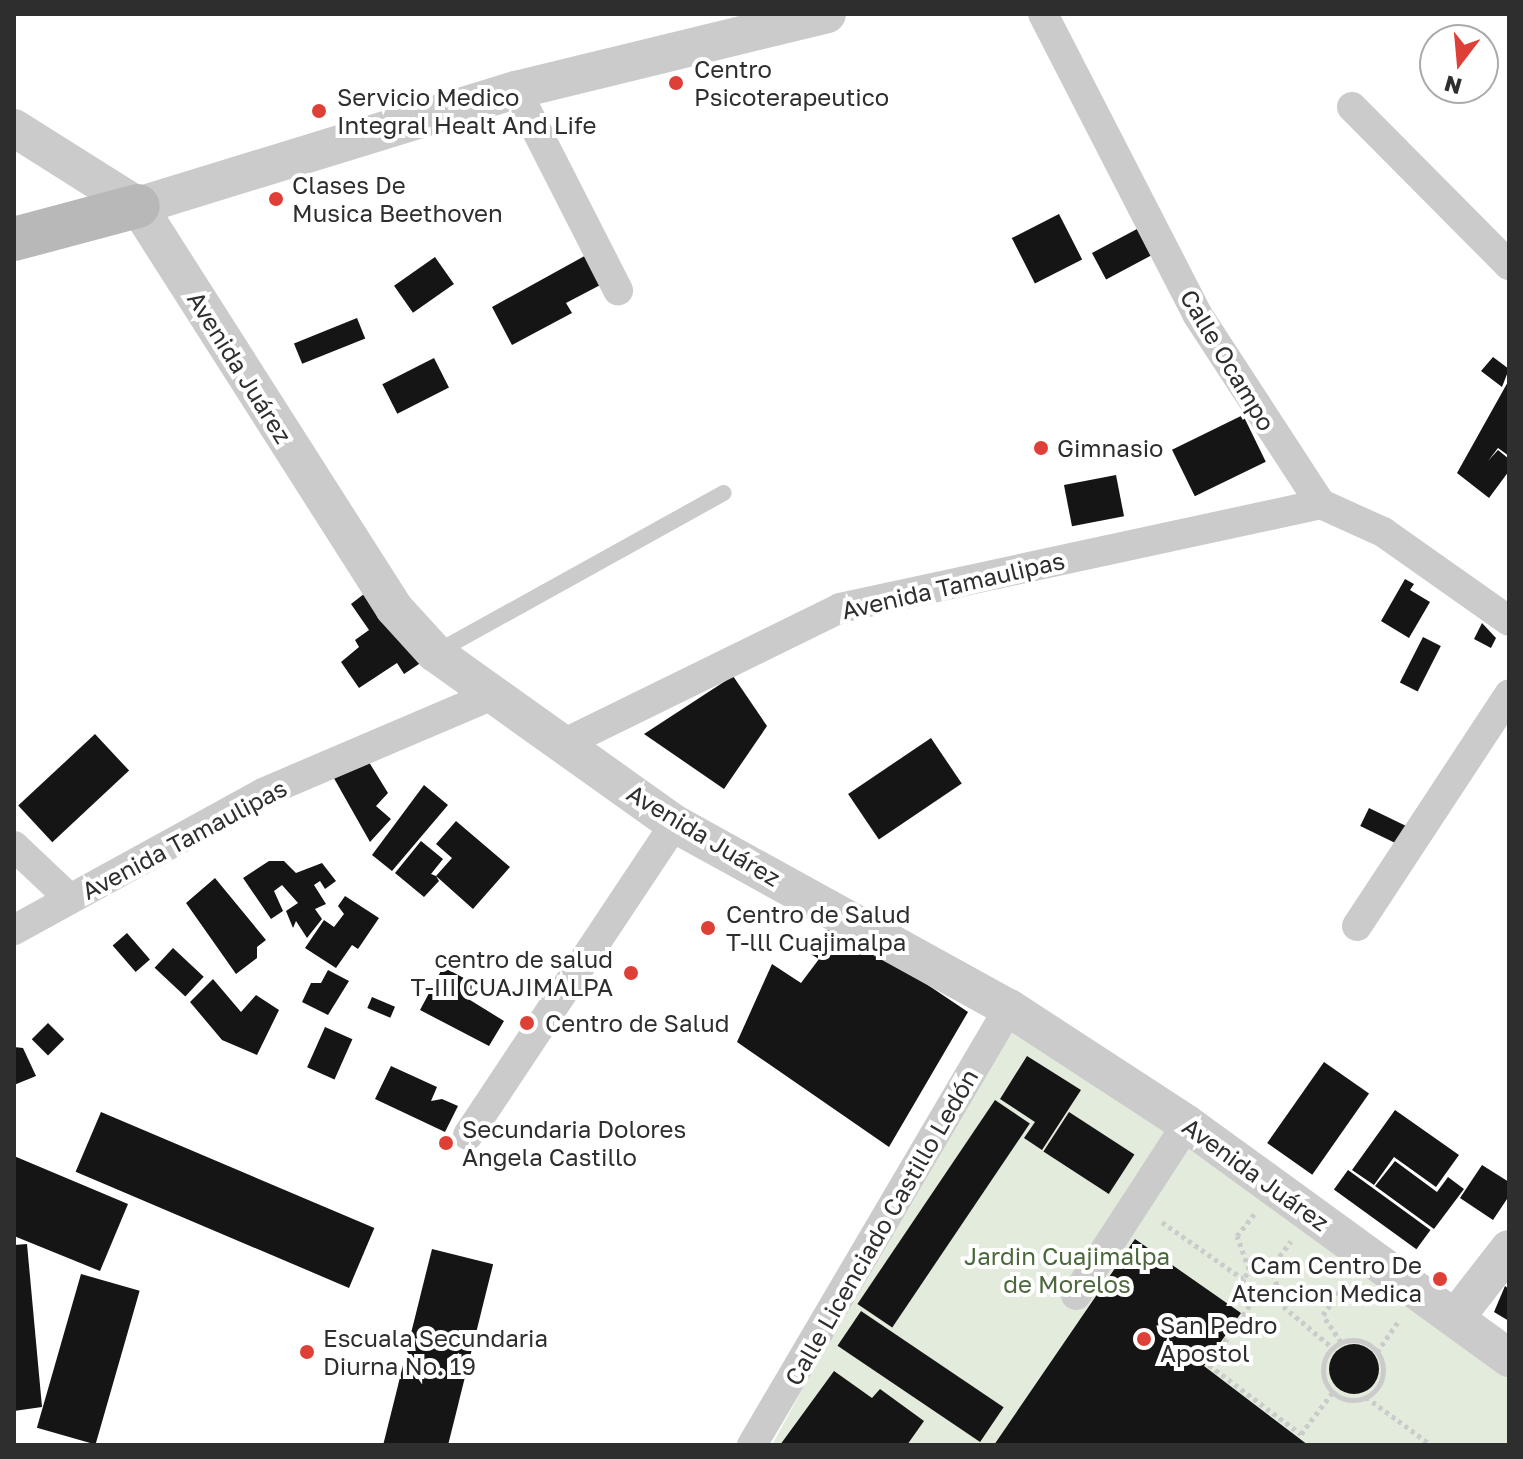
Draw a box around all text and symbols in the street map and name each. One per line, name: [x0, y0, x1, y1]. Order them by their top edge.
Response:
north arrow: [1419, 24, 1499, 104]
place label: Centro Psicoterapeutico: [694, 55, 889, 111]
text: N: [1441, 70, 1465, 101]
marker: Centro Psicoterapeutico: [665, 72, 687, 94]
place label: Servicio Medico Integral Healt And Life: [337, 83, 596, 139]
marker: Servicio Medico Integral Healt And Life: [308, 100, 330, 122]
place label: Clases De Musica Beethoven: [292, 171, 503, 227]
marker: Clases De Musica Beethoven: [267, 190, 285, 208]
street label: Calle Ocampo: [1175, 284, 1281, 436]
street label: Avenida Juárez: [182, 286, 298, 448]
place label: Gimnasio: [1057, 434, 1163, 462]
marker: Gimnasio: [1032, 439, 1050, 457]
street label: Avenida Tamaulipas: [839, 545, 1067, 625]
street label: Avenida Tamaulipas: [77, 773, 291, 905]
street label: Avenida Juárez: [622, 778, 786, 892]
place label: Centro de Salud T-lll Cuajimalpa: [726, 900, 910, 956]
marker: Centro de Salud T-lll Cuajimalpa: [697, 917, 719, 939]
place label: centro de salud T-III CUAJIMALPA: [411, 945, 613, 1001]
marker: centro de salud T-III CUAJIMALPA: [620, 962, 642, 984]
place label: Centro de Salud: [545, 1009, 729, 1037]
marker: Centro de Salud: [516, 1012, 538, 1034]
street label: Calle Licenciado Castillo Ledón: [778, 1064, 984, 1390]
street label: Avenida Juárez: [1177, 1111, 1335, 1237]
place label: Secundaria Dolores Angela Castillo: [462, 1115, 686, 1171]
marker: Secundaria Dolores Angela Castillo: [437, 1134, 455, 1152]
park label: Jardin Cuajimalpa de Morelos: [964, 1242, 1170, 1298]
place label: Cam Centro De Atencion Medica: [1232, 1251, 1422, 1307]
marker: Cam Centro De Atencion Medica: [1429, 1268, 1451, 1290]
place label: San Pedro Apostol: [1160, 1311, 1277, 1367]
place label: Escuala Secundaria Diurna No. 19: [323, 1324, 548, 1380]
marker: San Pedro Apostol: [1135, 1330, 1153, 1348]
marker: Escuala Secundaria Diurna No. 19: [298, 1343, 316, 1361]

